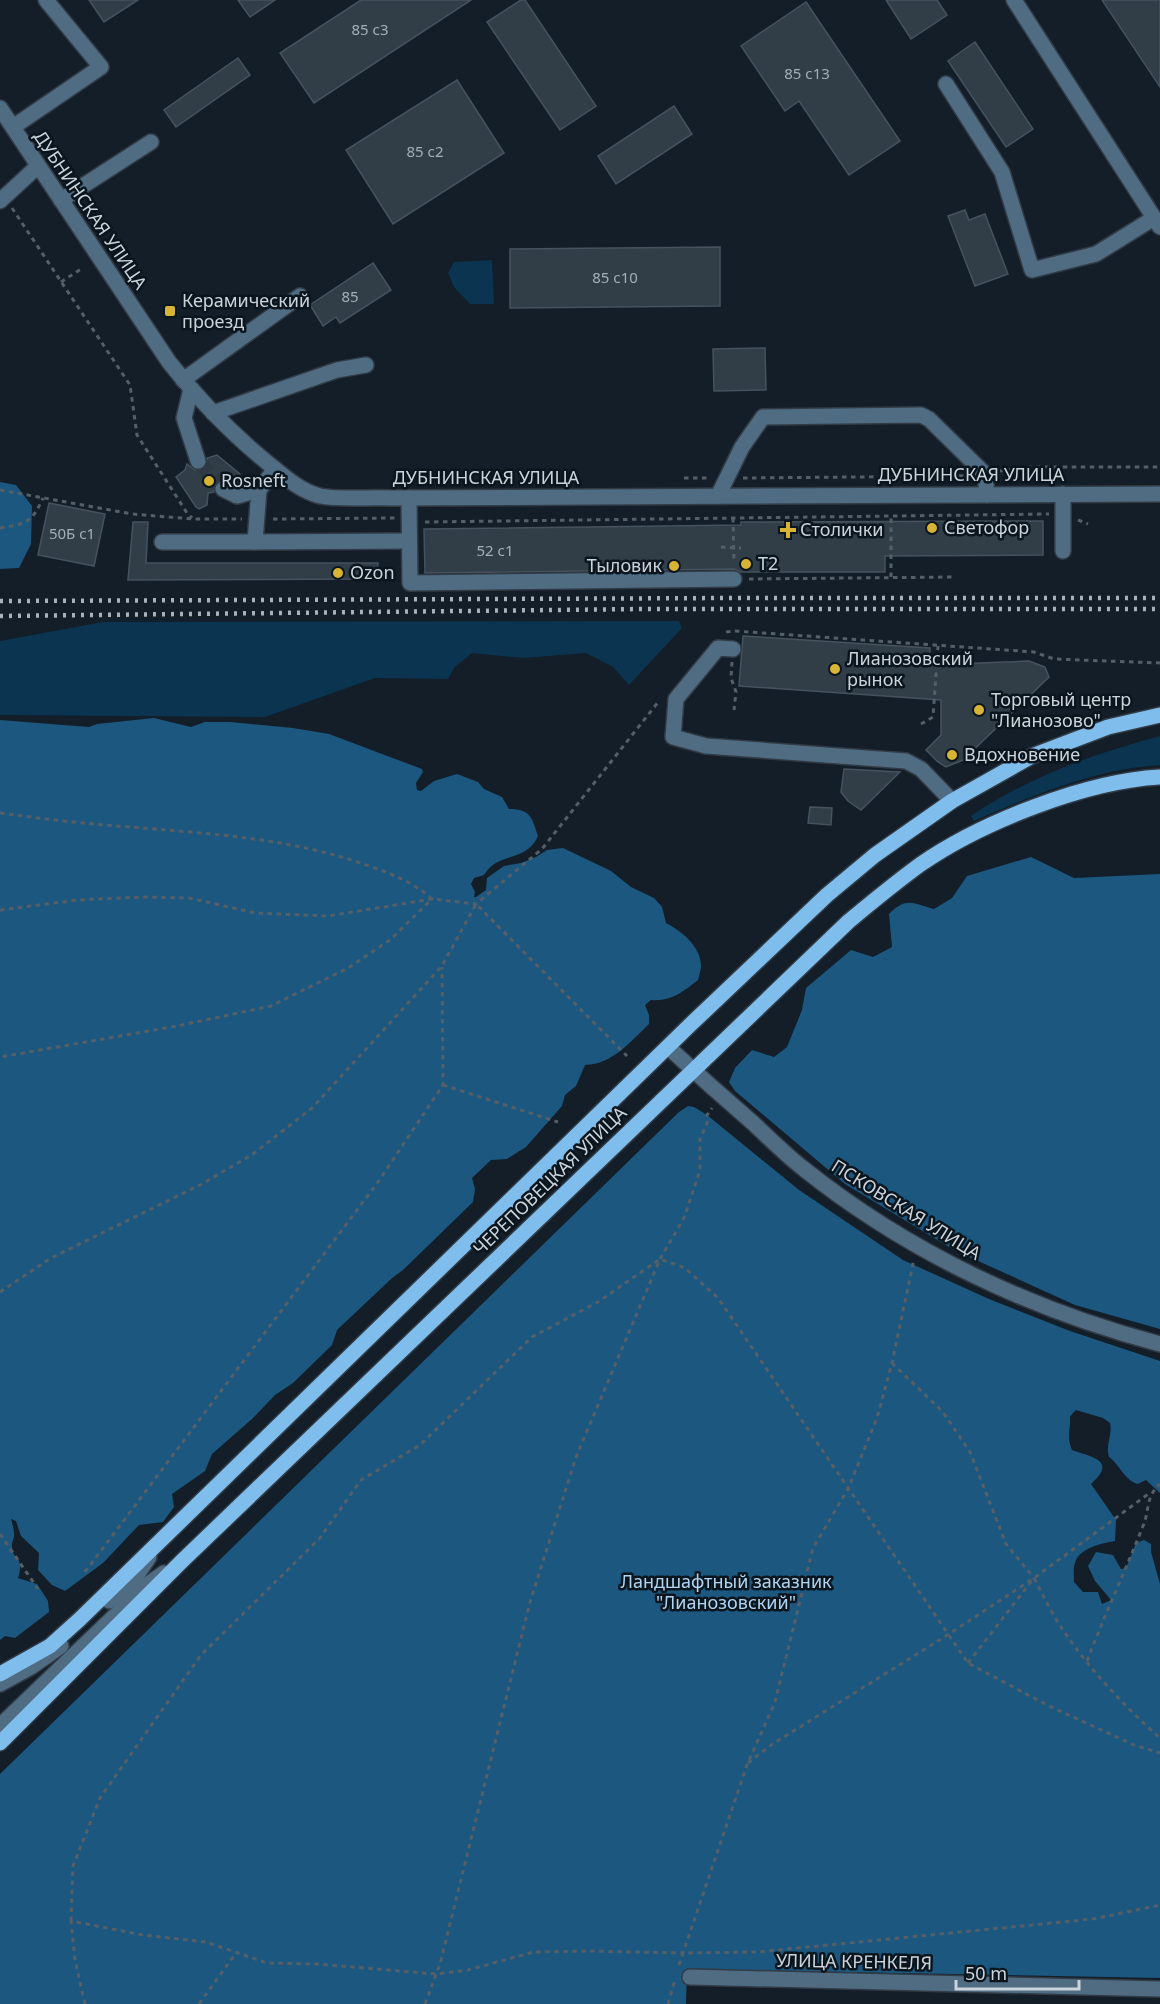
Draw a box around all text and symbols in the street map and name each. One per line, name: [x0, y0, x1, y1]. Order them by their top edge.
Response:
house number: 85 с3: [351, 19, 389, 39]
house number: 85 с13: [784, 63, 830, 83]
street label: ДУБНИНСКАЯ УЛИЦА: [29, 125, 153, 294]
house number: 85 с2: [406, 141, 444, 161]
house number: 85 с10: [592, 267, 638, 287]
house number: 85: [341, 286, 359, 306]
place label: Керамический проезд: [182, 288, 310, 333]
marker: Керамический проезд: [163, 304, 177, 318]
street label: ДУБНИНСКАЯ УЛИЦА: [878, 462, 1065, 486]
street label: ДУБНИНСКАЯ УЛИЦА: [393, 465, 580, 489]
place label: Rosneft: [221, 468, 286, 492]
marker: Rosneft: [202, 474, 216, 488]
place label: Светофор: [944, 515, 1029, 539]
place label: Столички: [800, 517, 883, 541]
marker: Светофор: [925, 521, 939, 535]
house number: 50Б с1: [49, 523, 95, 543]
marker: Столички: [781, 523, 795, 537]
house number: 52 с1: [476, 540, 514, 560]
place label: T2: [758, 551, 778, 575]
place label: Тыловик: [587, 553, 662, 577]
marker: T2: [739, 557, 753, 571]
marker: Тыловик: [667, 559, 681, 573]
place label: Ozon: [350, 560, 395, 584]
marker: Ozon: [331, 566, 345, 580]
place label: Лианозовский рынок: [847, 646, 973, 691]
marker: Лианозовский рынок: [828, 662, 842, 676]
place label: Торговый центр "Лианозово": [991, 687, 1131, 732]
marker: Торговый центр "Лианозово": [972, 703, 986, 717]
place label: Вдохновение: [964, 742, 1080, 766]
marker: Вдохновение: [945, 748, 959, 762]
street label: ЧЕРЕПОВЕЦКАЯ УЛИЦА: [467, 1100, 631, 1260]
street label: ПСКОВСКАЯ УЛИЦА: [827, 1153, 986, 1265]
park label: Ландшафтный заказник "Лианозовский": [620, 1569, 832, 1614]
street label: УЛИЦА КРЕНКЕЛЯ: [776, 1948, 932, 1974]
scale bar: [956, 1953, 1079, 1991]
text: 50 m: [965, 1961, 1007, 1985]

